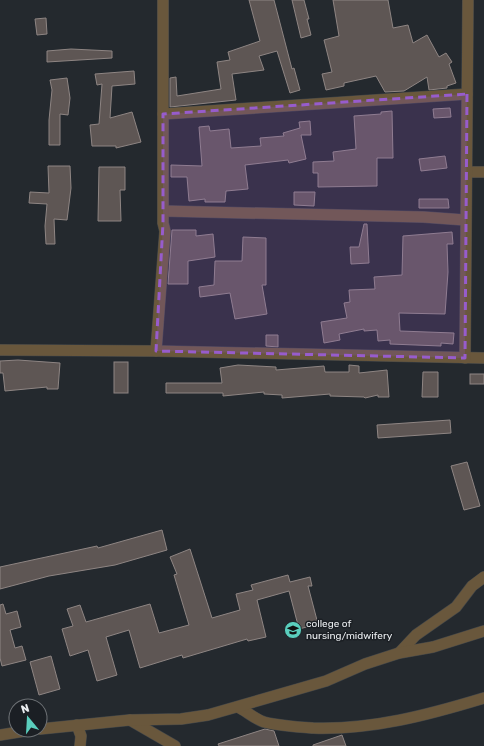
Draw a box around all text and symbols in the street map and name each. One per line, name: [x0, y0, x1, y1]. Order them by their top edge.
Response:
place label: college of nursing/midwifery: [306, 618, 393, 642]
school or university icon: college of nursing/midwifery: [283, 620, 303, 640]
north arrow: [8, 698, 48, 738]
text: N: [19, 702, 31, 716]

